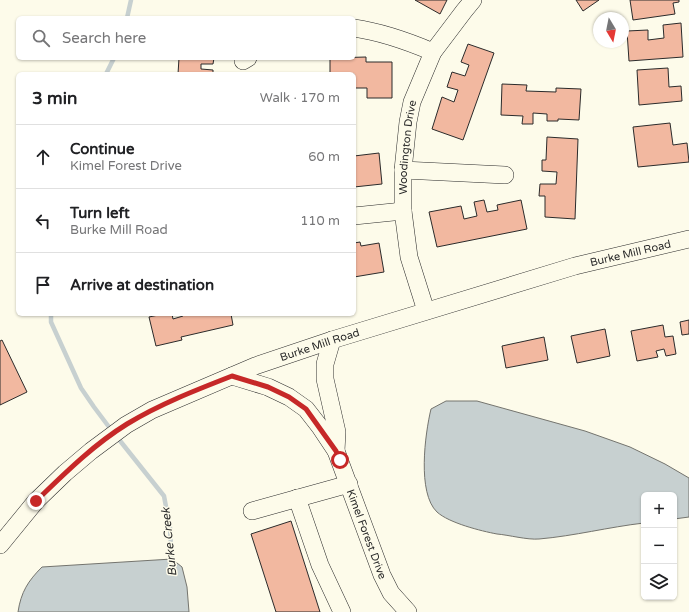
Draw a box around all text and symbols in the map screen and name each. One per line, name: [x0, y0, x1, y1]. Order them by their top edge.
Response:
north arrow: [593, 12, 629, 48]
search box: [16, 16, 356, 60]
icon: search: [30, 27, 52, 49]
text: Search here: [62, 29, 146, 47]
text: 3 min: [32, 88, 77, 109]
text: Walk · 170 m: [260, 90, 340, 106]
street label: Woodington Drive: [397, 99, 419, 194]
text: Continue: [70, 140, 134, 158]
icon: ahead: [32, 146, 54, 168]
text: 60 m: [308, 149, 340, 165]
text: Kimel Forest Drive: [70, 158, 182, 174]
text: Turn left: [70, 204, 130, 222]
icon: left: [32, 210, 54, 232]
text: 110 m: [300, 213, 340, 229]
text: Burke Mill Road: [70, 222, 168, 238]
street label: Burke Mill Road: [589, 237, 672, 269]
icon: arrive: [32, 274, 54, 296]
text: Arrive at destination: [70, 276, 214, 294]
street label: Burke Mill Road: [278, 326, 361, 364]
route start: [331, 451, 349, 469]
street label: Kimel Forest Drive: [344, 488, 389, 582]
route end: [27, 492, 45, 510]
map controls: [641, 492, 677, 600]
button: +: [641, 492, 677, 528]
water label: Burke Creek: [158, 505, 180, 577]
button: −: [641, 528, 677, 564]
button: layers: [641, 564, 677, 600]

